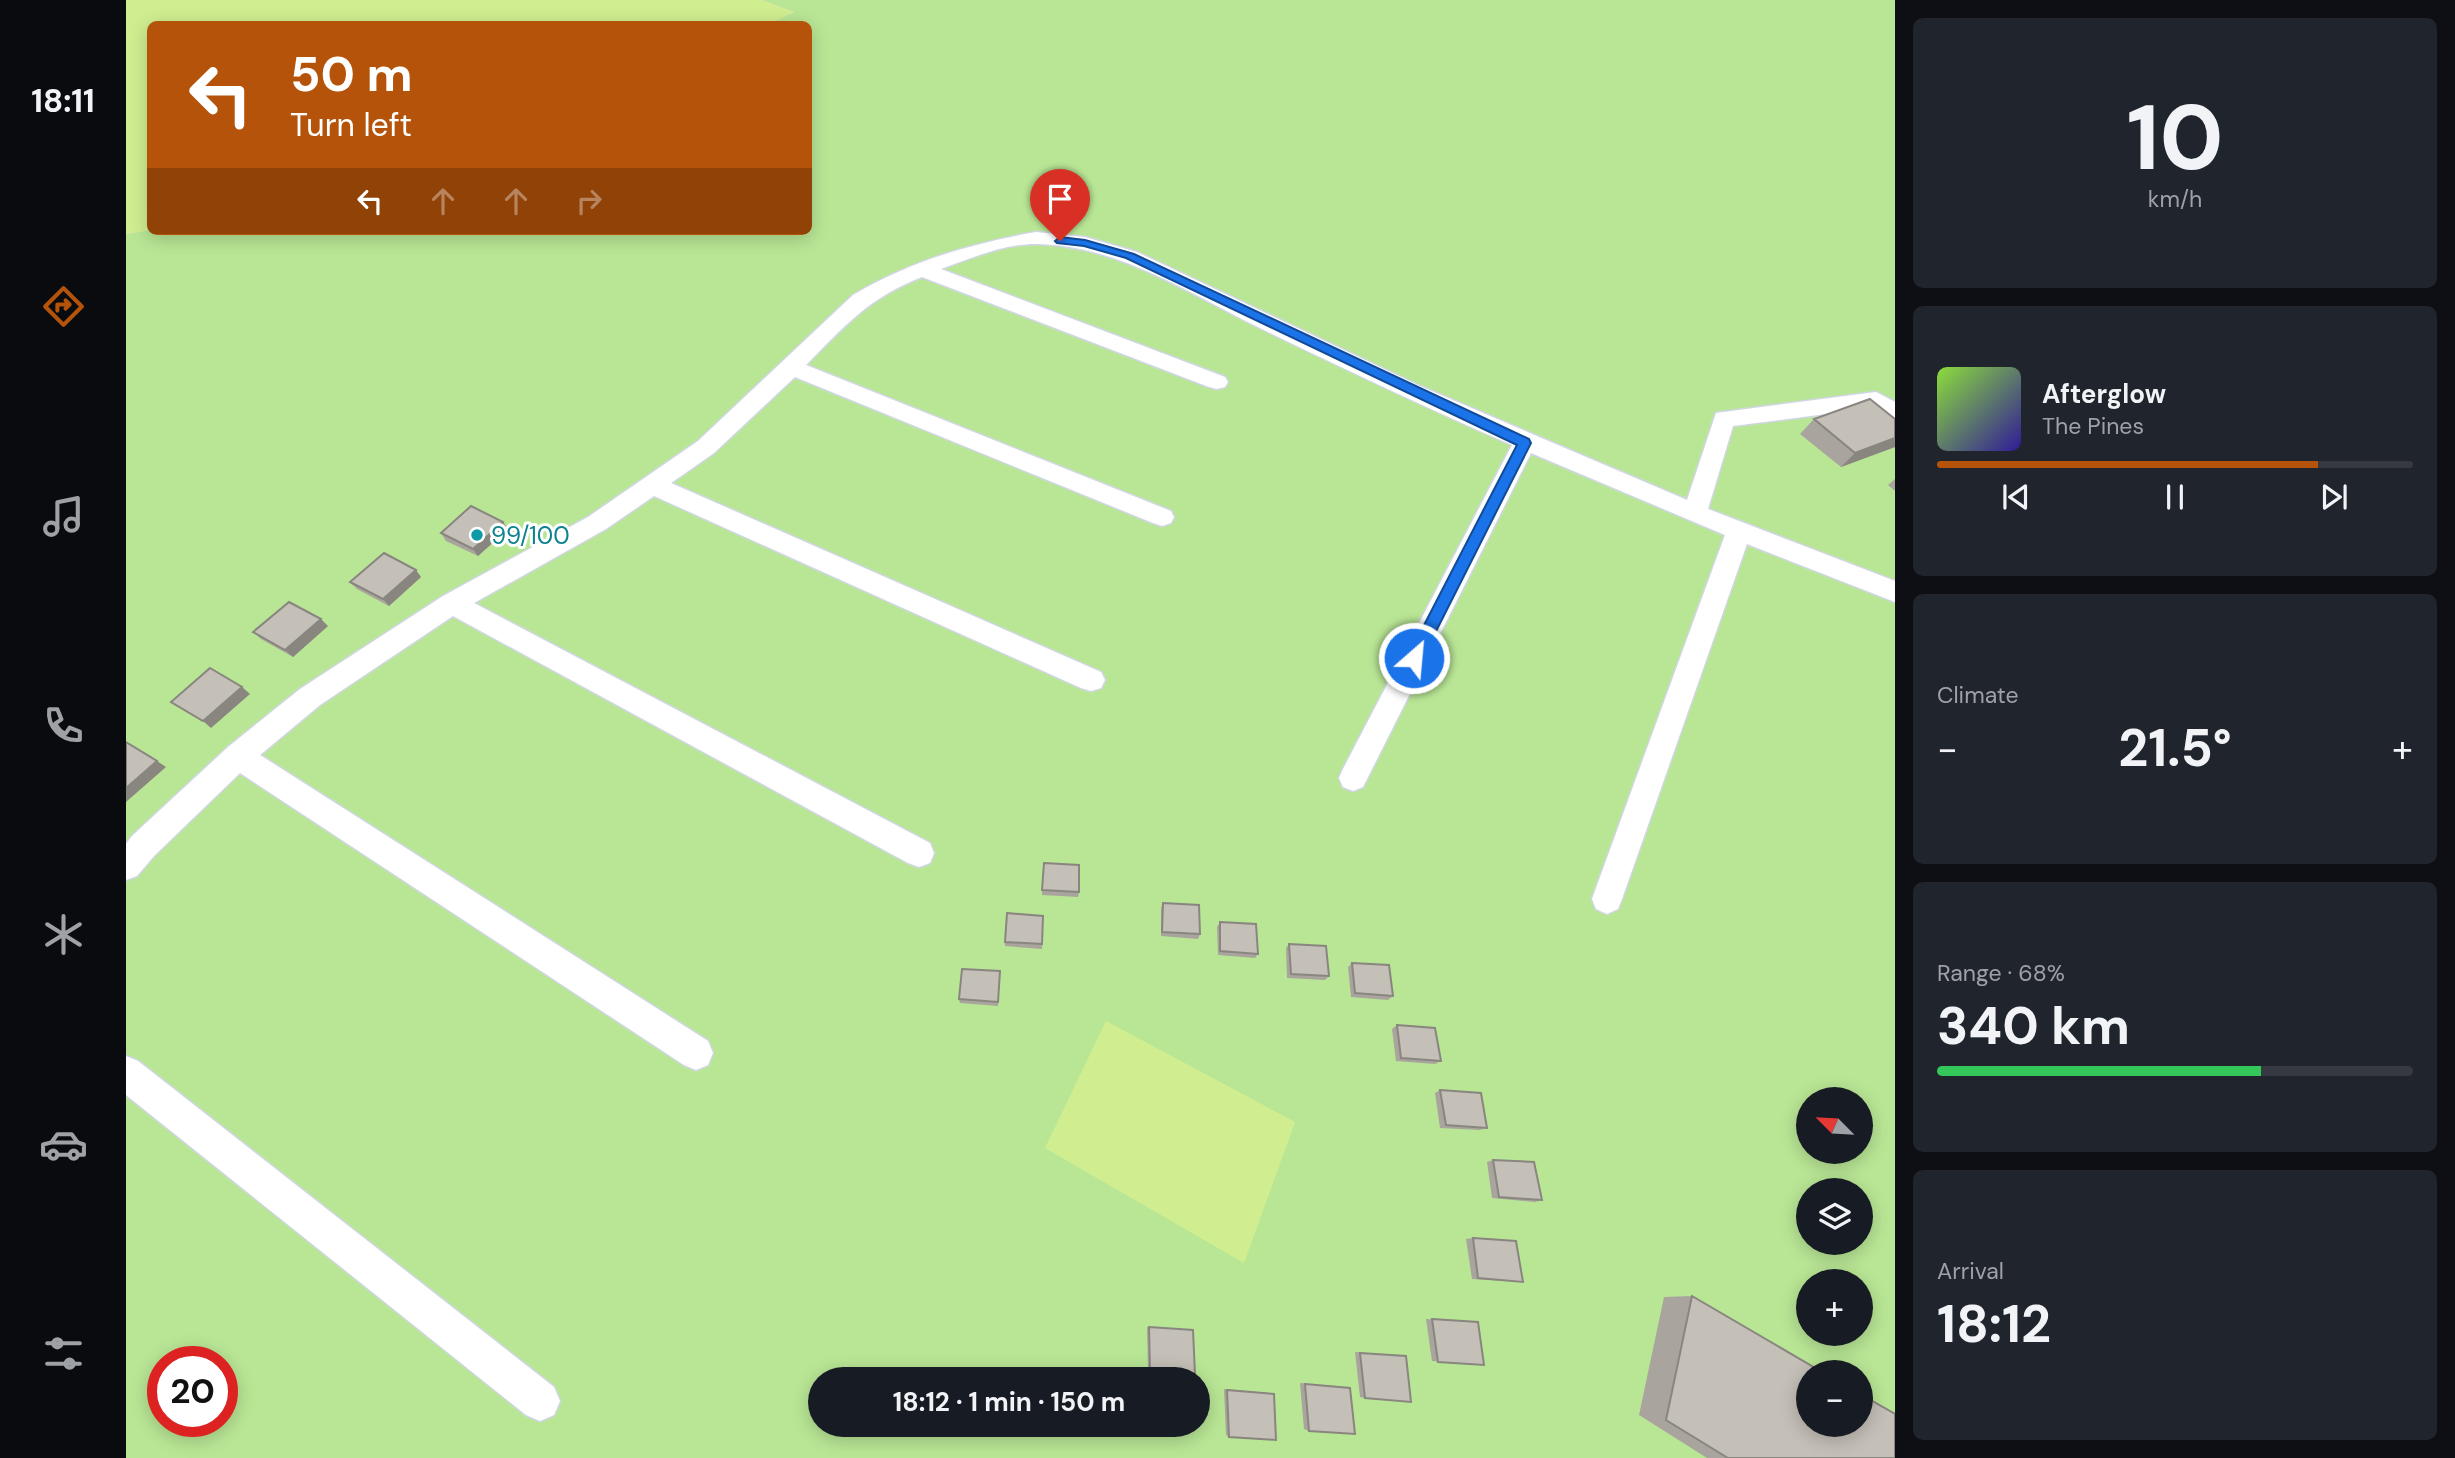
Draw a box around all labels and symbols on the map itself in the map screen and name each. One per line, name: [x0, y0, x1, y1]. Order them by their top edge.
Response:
pin: [1030, 169, 1090, 241]
place label: 99/100: [491, 520, 570, 551]
marker: 99/100: [469, 527, 485, 543]
position arrow: [1377, 621, 1451, 695]
north arrow: [1796, 1087, 1872, 1164]
speed limit sign: 20: [147, 1346, 238, 1437]

